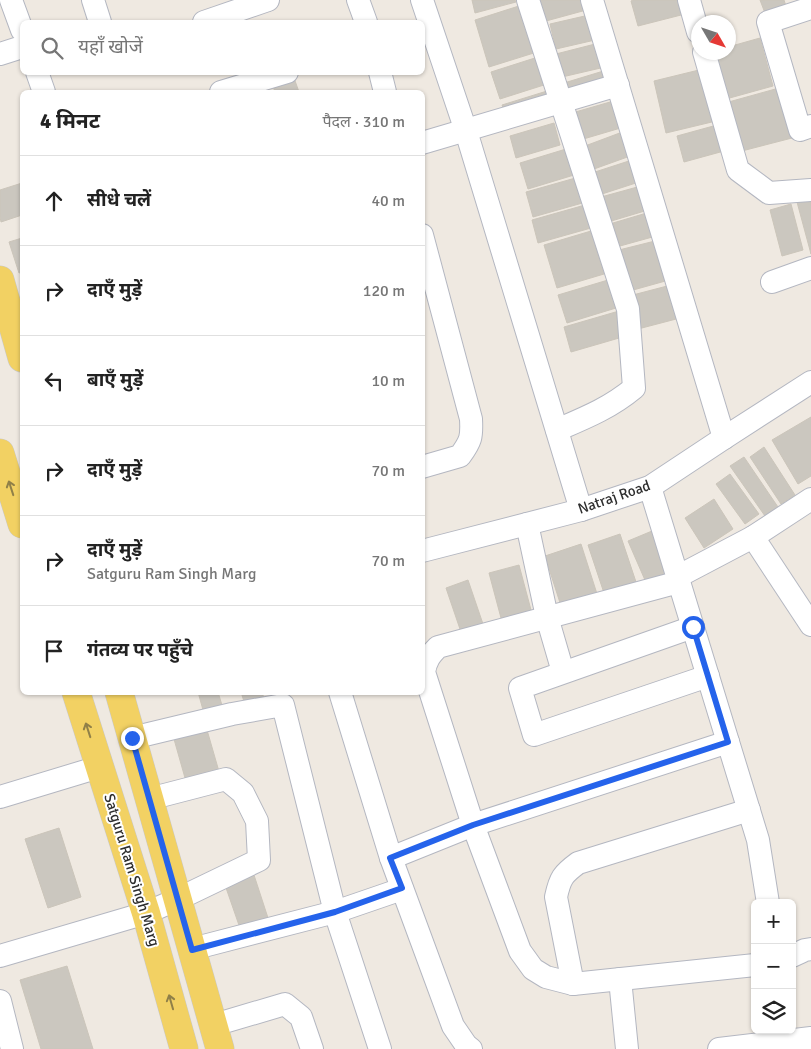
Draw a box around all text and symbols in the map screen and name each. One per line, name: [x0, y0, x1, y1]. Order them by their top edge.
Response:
north arrow: [691, 15, 736, 60]
search box: [20, 20, 425, 75]
icon: search: [38, 34, 66, 62]
text: यहाँ खोजें: [78, 35, 143, 59]
text: 4 मिनट: [40, 108, 100, 134]
text: पैदल · 310 m: [322, 112, 405, 132]
icon: ahead: [40, 187, 68, 215]
text: सीधे चलें: [87, 188, 151, 212]
text: 40 m: [371, 191, 405, 211]
icon: right: [40, 277, 68, 305]
text: दाएँ मुड़ें: [87, 278, 142, 302]
text: 120 m: [363, 281, 405, 301]
icon: left: [40, 367, 68, 395]
text: बाएँ मुड़ें: [87, 368, 143, 392]
text: 10 m: [371, 371, 405, 391]
icon: right: [40, 457, 68, 485]
text: दाएँ मुड़ें: [87, 458, 142, 482]
text: 70 m: [371, 461, 405, 481]
street label: Natraj Road: [575, 476, 653, 518]
one-way arrow: [6, 481, 16, 497]
text: दाएँ मुड़ें: [87, 538, 142, 562]
icon: right: [40, 547, 68, 575]
text: 70 m: [371, 551, 405, 571]
text: Satguru Ram Singh Marg: [87, 564, 256, 584]
route start: [682, 616, 705, 639]
icon: arrive: [40, 637, 68, 665]
text: गंतव्य पर पहुँचे: [87, 638, 193, 662]
one-way arrow: [82, 722, 92, 738]
route end: [121, 727, 144, 750]
street label: Satguru Ram Singh Marg: [100, 791, 164, 949]
map controls: [751, 899, 796, 1034]
button: +: [751, 899, 796, 944]
button: −: [751, 944, 796, 989]
button: layers: [751, 989, 796, 1034]
one-way arrow: [166, 995, 176, 1011]

